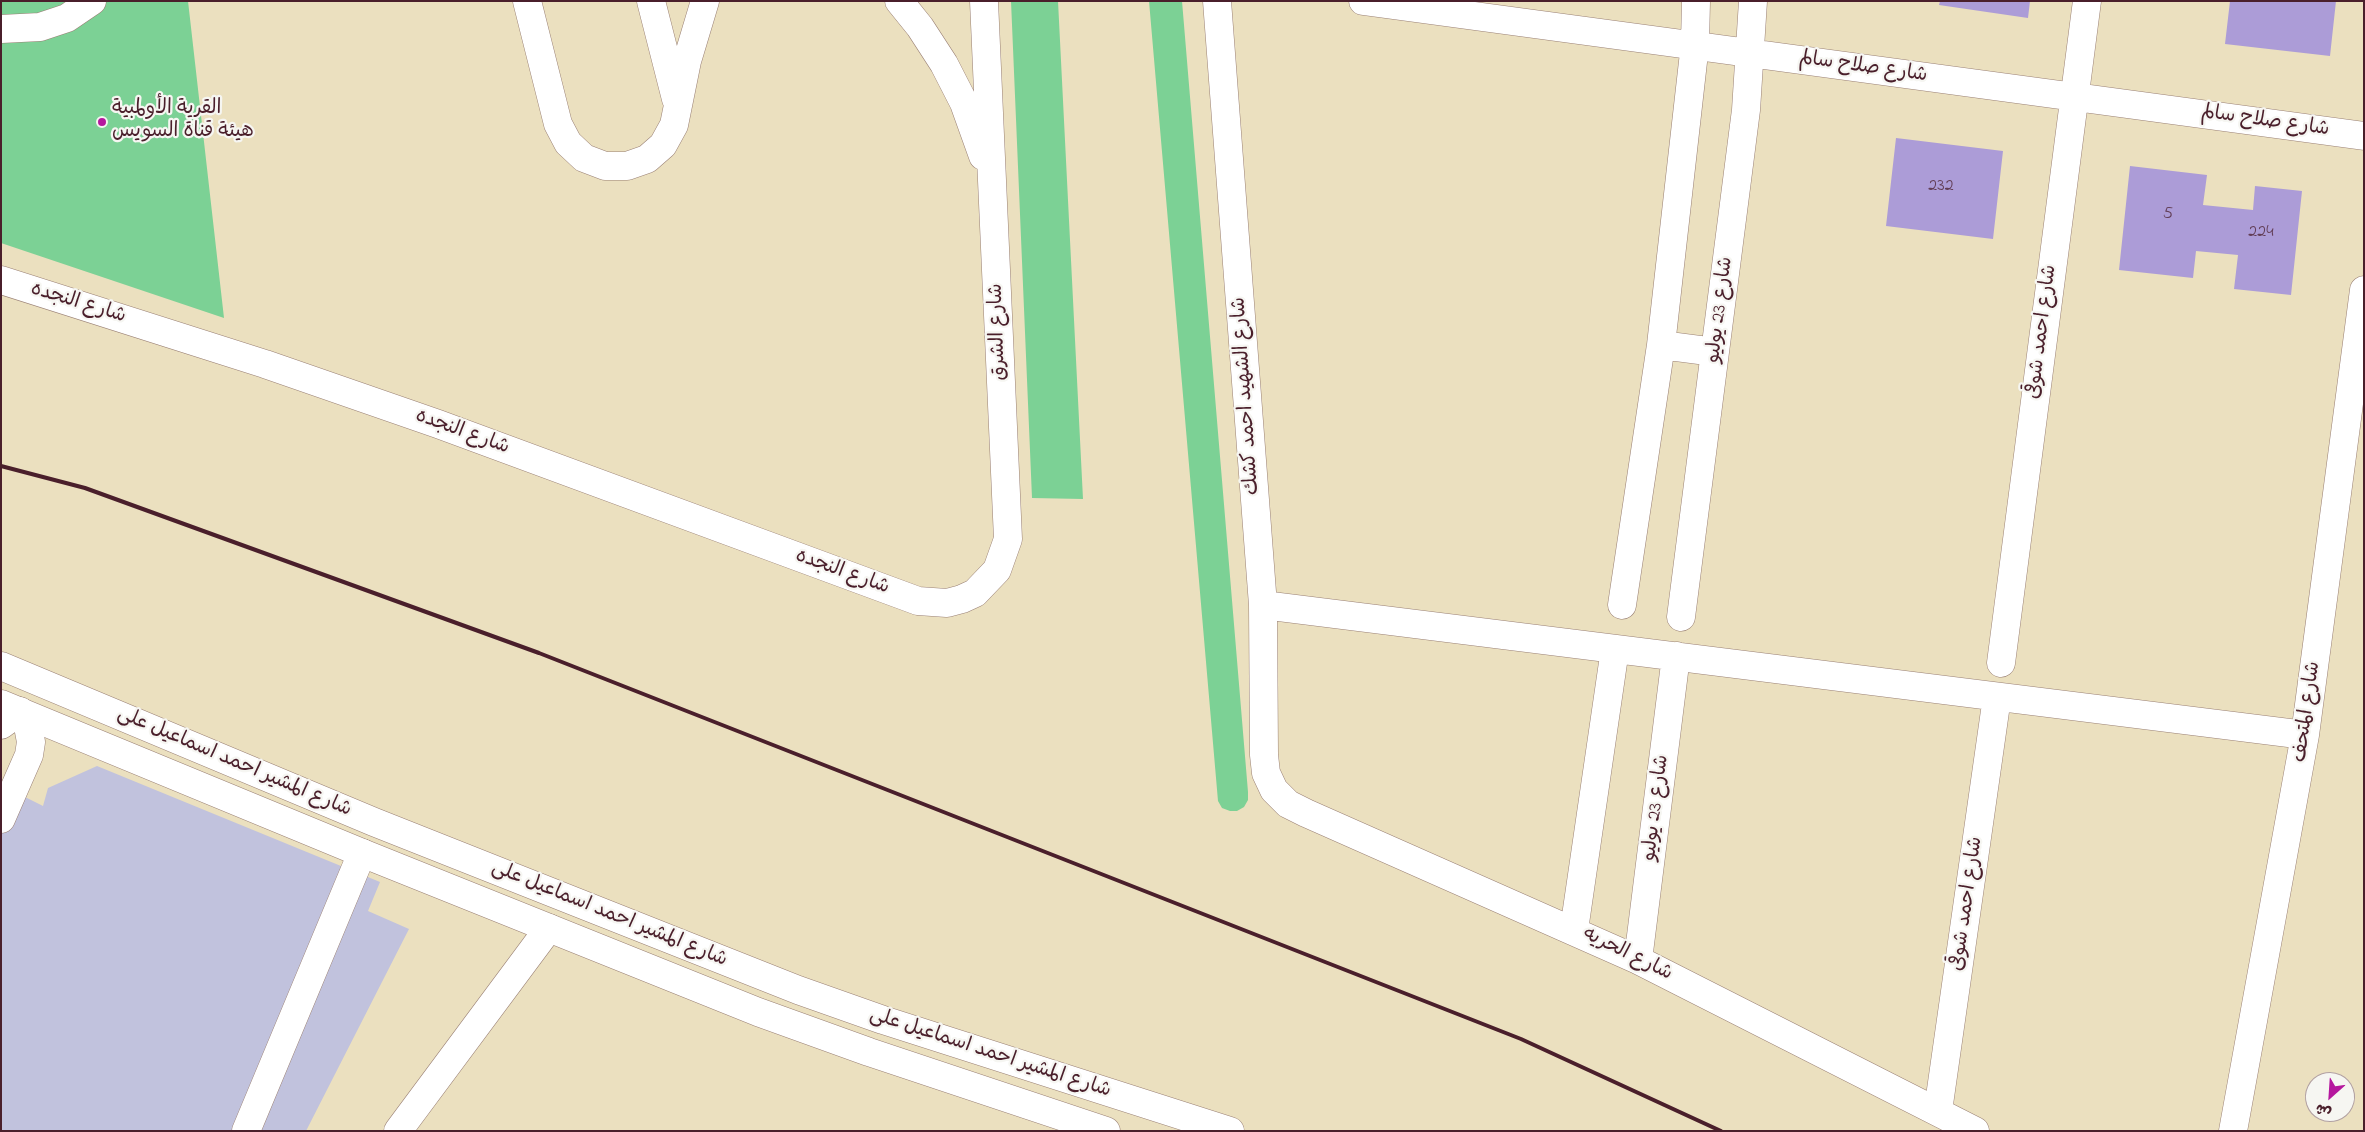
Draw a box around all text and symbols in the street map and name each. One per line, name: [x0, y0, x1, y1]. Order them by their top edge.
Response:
street label: شارع صلاح سالم: [1797, 47, 1929, 89]
place label: القرية الأولمبية هيئة قناة السويس: [112, 98, 254, 145]
street label: شارع صلاح سالم: [2199, 101, 2331, 143]
marker: القرية الأولمبية هيئة قناة السويس: [96, 116, 108, 128]
house number: 232: [1928, 176, 1954, 198]
house number: 5: [2163, 204, 2173, 226]
house number: 224: [2248, 222, 2274, 244]
street label: شارع 23 يوليو: [1703, 255, 1739, 365]
street label: شارع احمد شوقى: [2023, 263, 2063, 401]
street label: شارع النجده: [28, 278, 128, 330]
street label: شارع الشرق: [985, 283, 1013, 381]
street label: شارع الشهيد احمد كشك: [1228, 296, 1266, 496]
street label: شارع النجده: [412, 405, 512, 461]
street label: شارع النجده: [792, 545, 892, 601]
street label: شارع المتحف: [2289, 660, 2327, 764]
street label: شارع المشير احمد اسماعيل على: [113, 703, 355, 823]
street label: شارع 23 يوليو: [1639, 753, 1675, 863]
street label: شارع احمد شوقى: [1947, 835, 1989, 973]
street label: شارع المشير احمد اسماعيل على: [488, 857, 730, 973]
street label: شارع الحريه: [1578, 923, 1676, 987]
street label: شارع المشير احمد اسماعيل على: [866, 1004, 1114, 1104]
north arrow: [2305, 1072, 2355, 1122]
text: ش: [2312, 1097, 2335, 1123]

